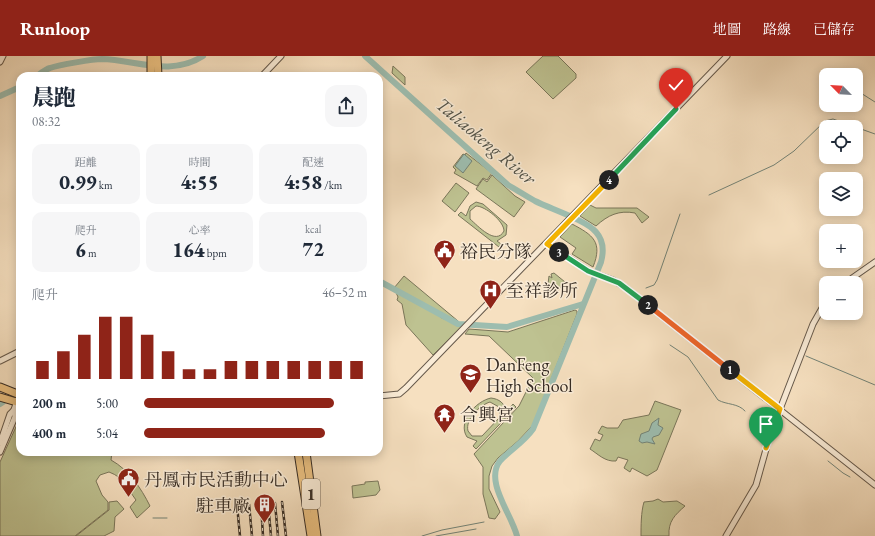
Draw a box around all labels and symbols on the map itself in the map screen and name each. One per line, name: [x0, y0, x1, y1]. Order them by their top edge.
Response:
pin: [659, 68, 693, 109]
north arrow: [819, 68, 863, 112]
water label: Taliaokeng River: [431, 92, 542, 191]
pin: 4: [599, 170, 619, 190]
public building icon: 裕民分隊: [432, 238, 458, 271]
place label: 裕民分隊: [460, 240, 532, 263]
pin: 3: [549, 242, 569, 262]
hospital icon: 至祥診所: [478, 277, 504, 310]
place label: 至祥診所: [506, 279, 578, 302]
pin: 2: [638, 295, 658, 315]
place label: DanFeng High School: [486, 353, 573, 397]
pin: 1: [720, 360, 740, 380]
school or university icon: DanFeng High School: [457, 361, 483, 394]
temple icon: 合興宮: [431, 401, 457, 434]
place label: 合興宮: [460, 403, 514, 426]
pin: [749, 407, 783, 448]
public building icon: 丹鳳市民活動中心: [116, 466, 142, 499]
place label: 丹鳳市民活動中心: [144, 468, 288, 491]
road number: 1: [302, 479, 320, 509]
building icon: 駐車廠: [252, 492, 278, 525]
place label: 駐車廠: [196, 494, 250, 517]

